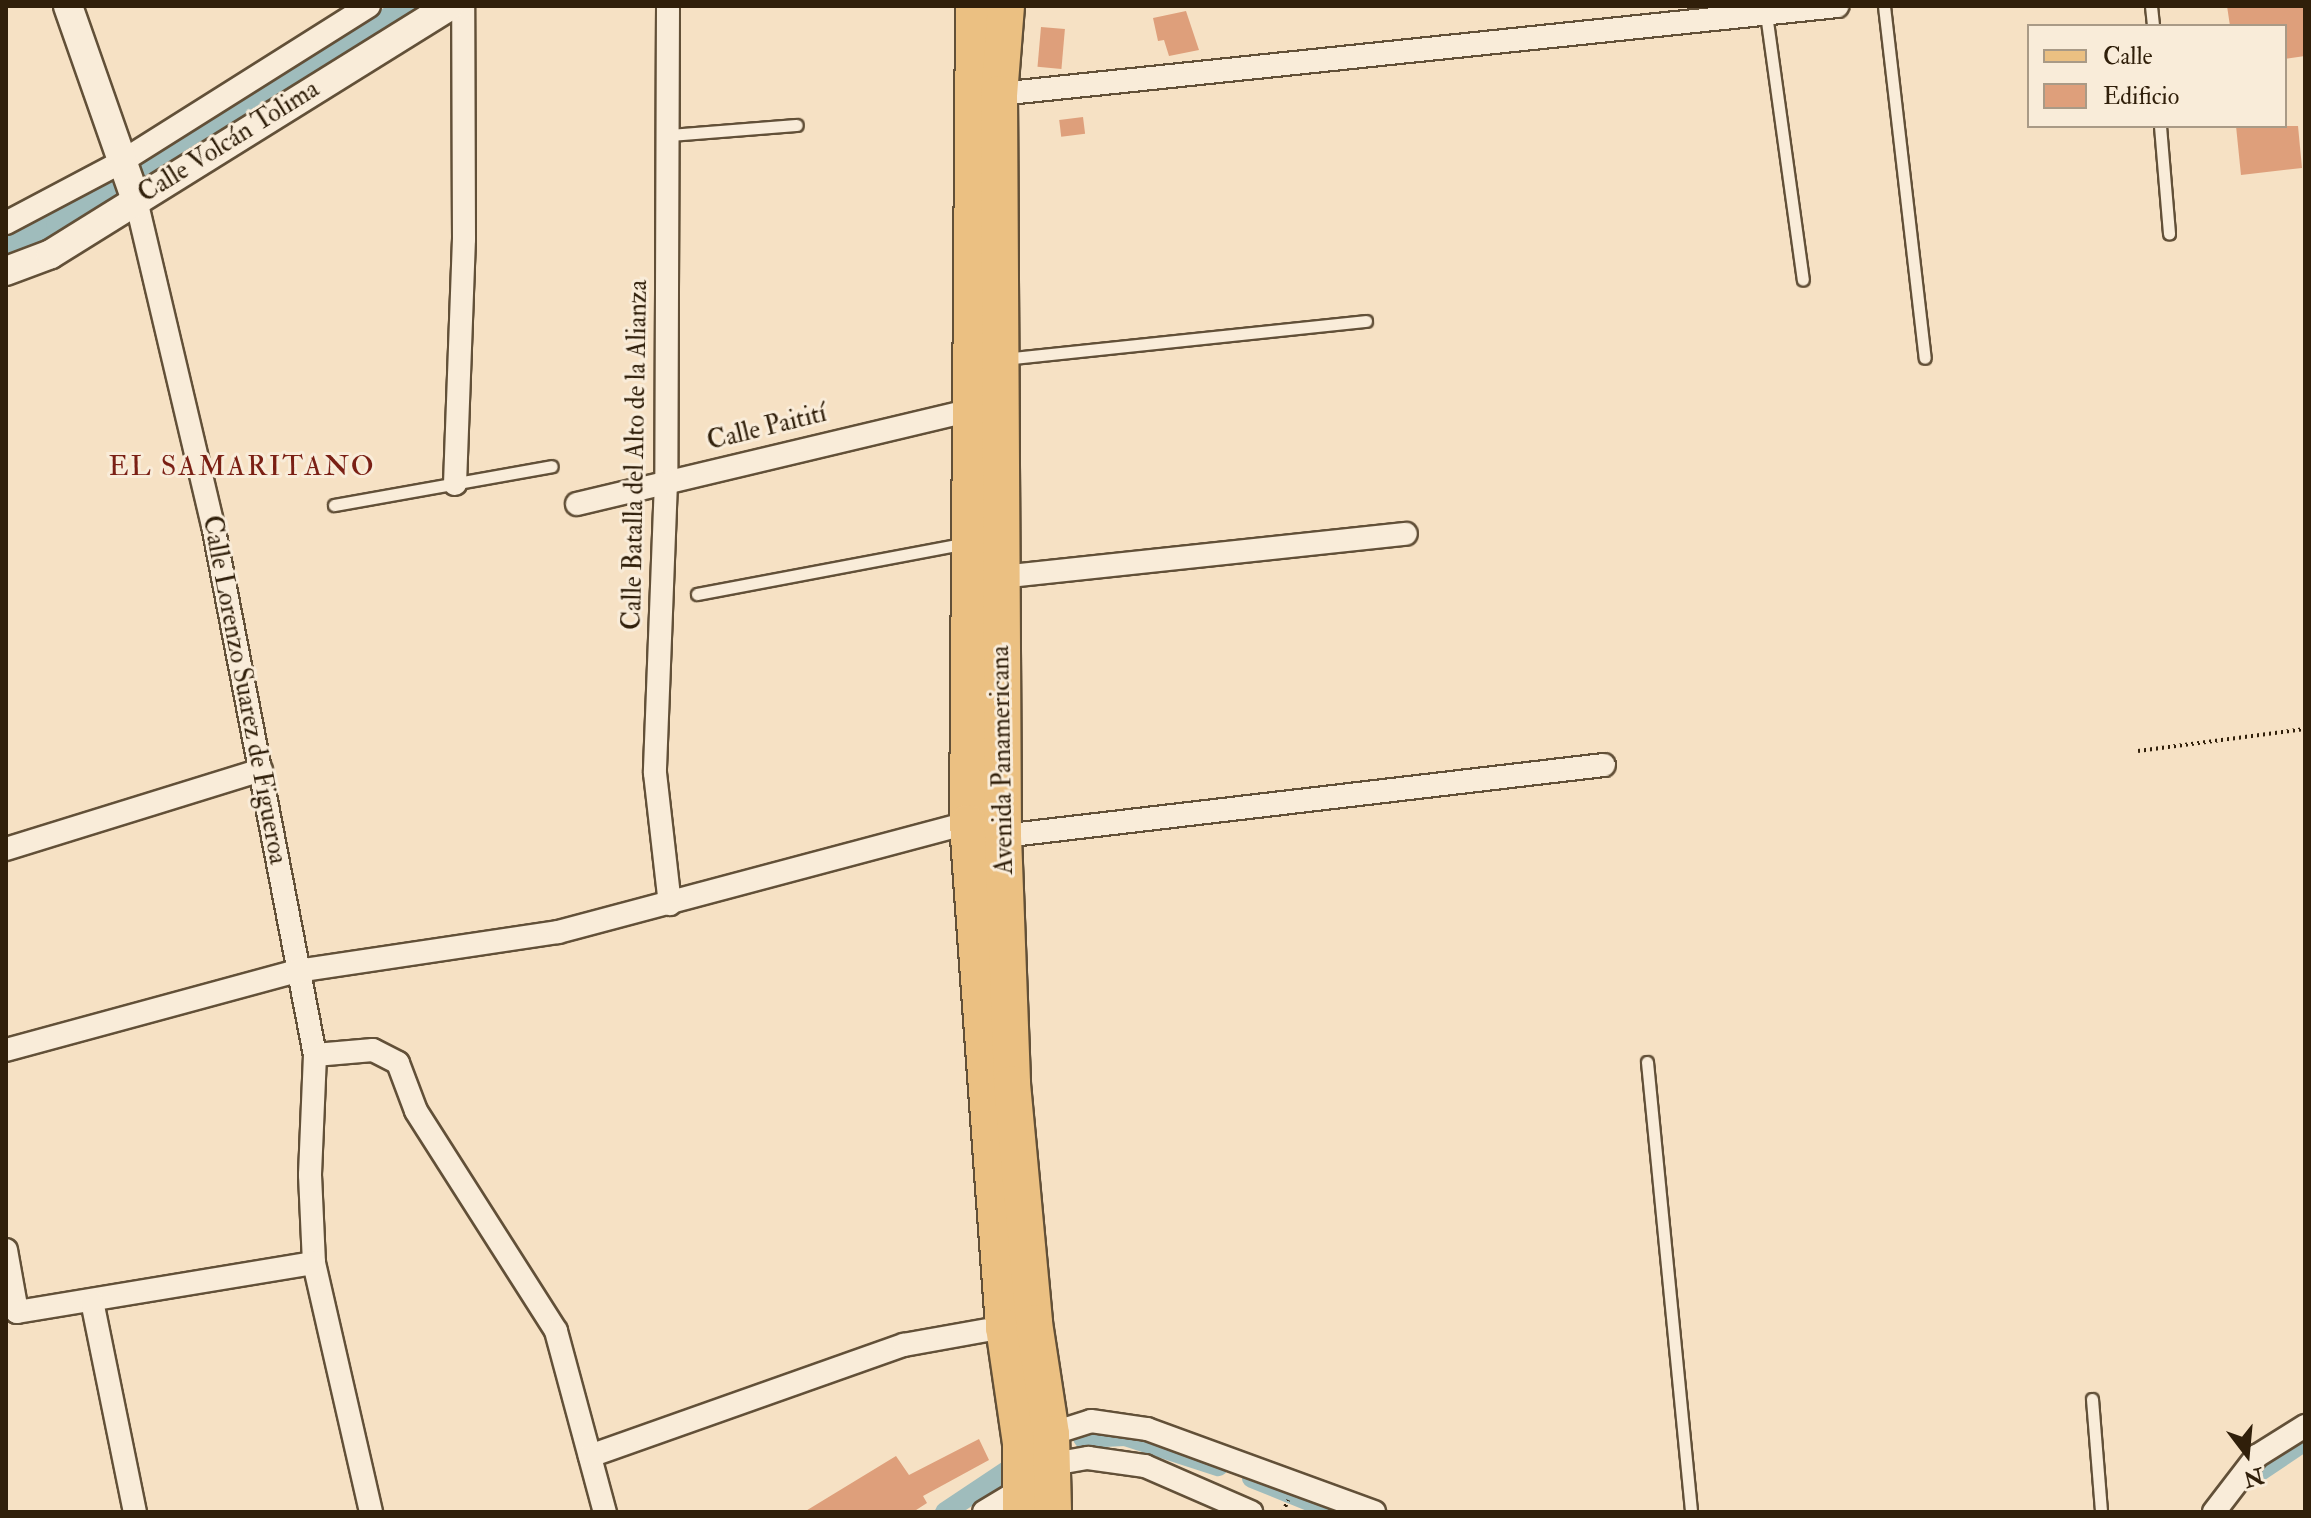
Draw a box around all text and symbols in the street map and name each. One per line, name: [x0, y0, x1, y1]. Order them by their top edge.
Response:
legend: [2027, 24, 2287, 128]
text: Calle: [2103, 41, 2153, 72]
street label: Calle Volcán Tolima: [133, 74, 325, 210]
text: Edificio: [2103, 81, 2179, 112]
street label: Calle Batalla del Alto de la Alianza: [617, 280, 655, 630]
street label: Calle Paitití: [704, 398, 830, 458]
district label: EL SAMARITANO: [108, 450, 376, 484]
street label: Calle Lorenzo Suarez de Figueroa: [195, 513, 293, 867]
street label: Avenida Panamericana: [985, 645, 1021, 875]
north arrow: [2207, 1414, 2287, 1494]
text: N: [2240, 1461, 2267, 1493]

